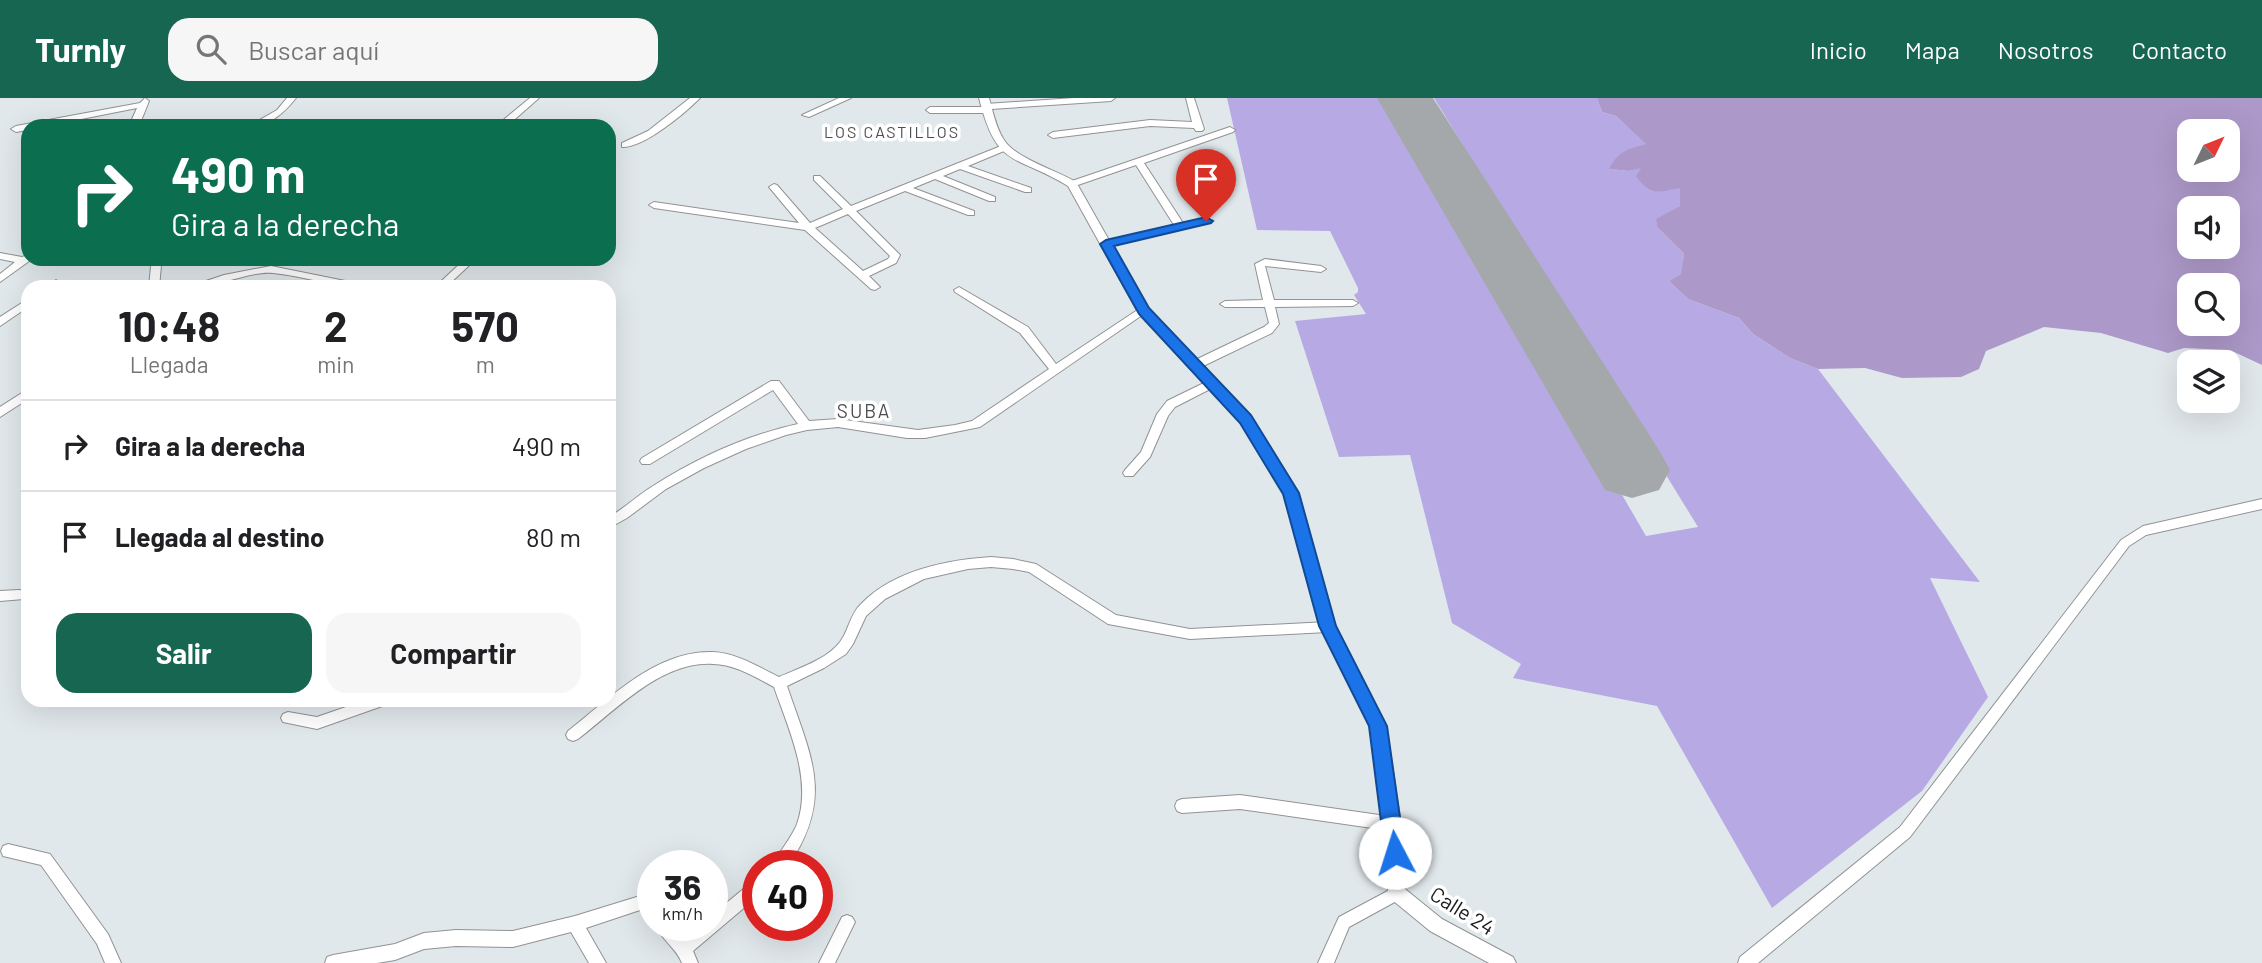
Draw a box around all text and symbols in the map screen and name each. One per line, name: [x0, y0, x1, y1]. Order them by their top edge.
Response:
search box: [168, 18, 658, 81]
text: Turnly: [35, 29, 126, 69]
icon: search: [192, 30, 230, 68]
text: Buscar aquí: [248, 34, 379, 65]
text: Inicio: [1810, 35, 1867, 64]
text: Mapa: [1905, 35, 1960, 64]
text: Nosotros: [1998, 35, 2094, 64]
text: Contacto: [2132, 35, 2227, 64]
north arrow: [2177, 119, 2240, 182]
map controls: [2177, 119, 2240, 413]
district label: LOS CASTILLOS: [824, 122, 960, 141]
text: 490 m: [171, 144, 305, 203]
icon: right: [56, 147, 147, 238]
pin: [1176, 149, 1236, 221]
icon: arrive: [1187, 160, 1225, 198]
button: sound: [2177, 196, 2240, 259]
text: Gira a la derecha: [171, 204, 399, 242]
button: search: [2177, 273, 2240, 336]
text: 10:48: [118, 300, 220, 350]
text: 2: [324, 300, 348, 350]
text: 570: [452, 300, 519, 350]
text: Llegada: [130, 350, 209, 378]
text: min: [317, 350, 355, 378]
text: m: [476, 350, 495, 378]
button: layers: [2177, 350, 2240, 413]
district label: SUBA: [837, 399, 891, 422]
icon: right: [56, 427, 94, 465]
text: Gira a la derecha: [115, 430, 305, 461]
text: 490 m: [512, 430, 581, 461]
icon: arrive: [56, 518, 94, 556]
text: Llegada al destino: [115, 521, 324, 552]
text: 80 m: [526, 521, 581, 552]
button: Salir: [56, 613, 312, 693]
button: Compartir: [326, 613, 581, 693]
position arrow: [1358, 816, 1432, 890]
speed limit sign: 40: [742, 850, 833, 941]
text: 36: [664, 865, 701, 907]
street label: Calle 24: [1426, 881, 1500, 939]
text: km/h: [662, 902, 703, 924]

